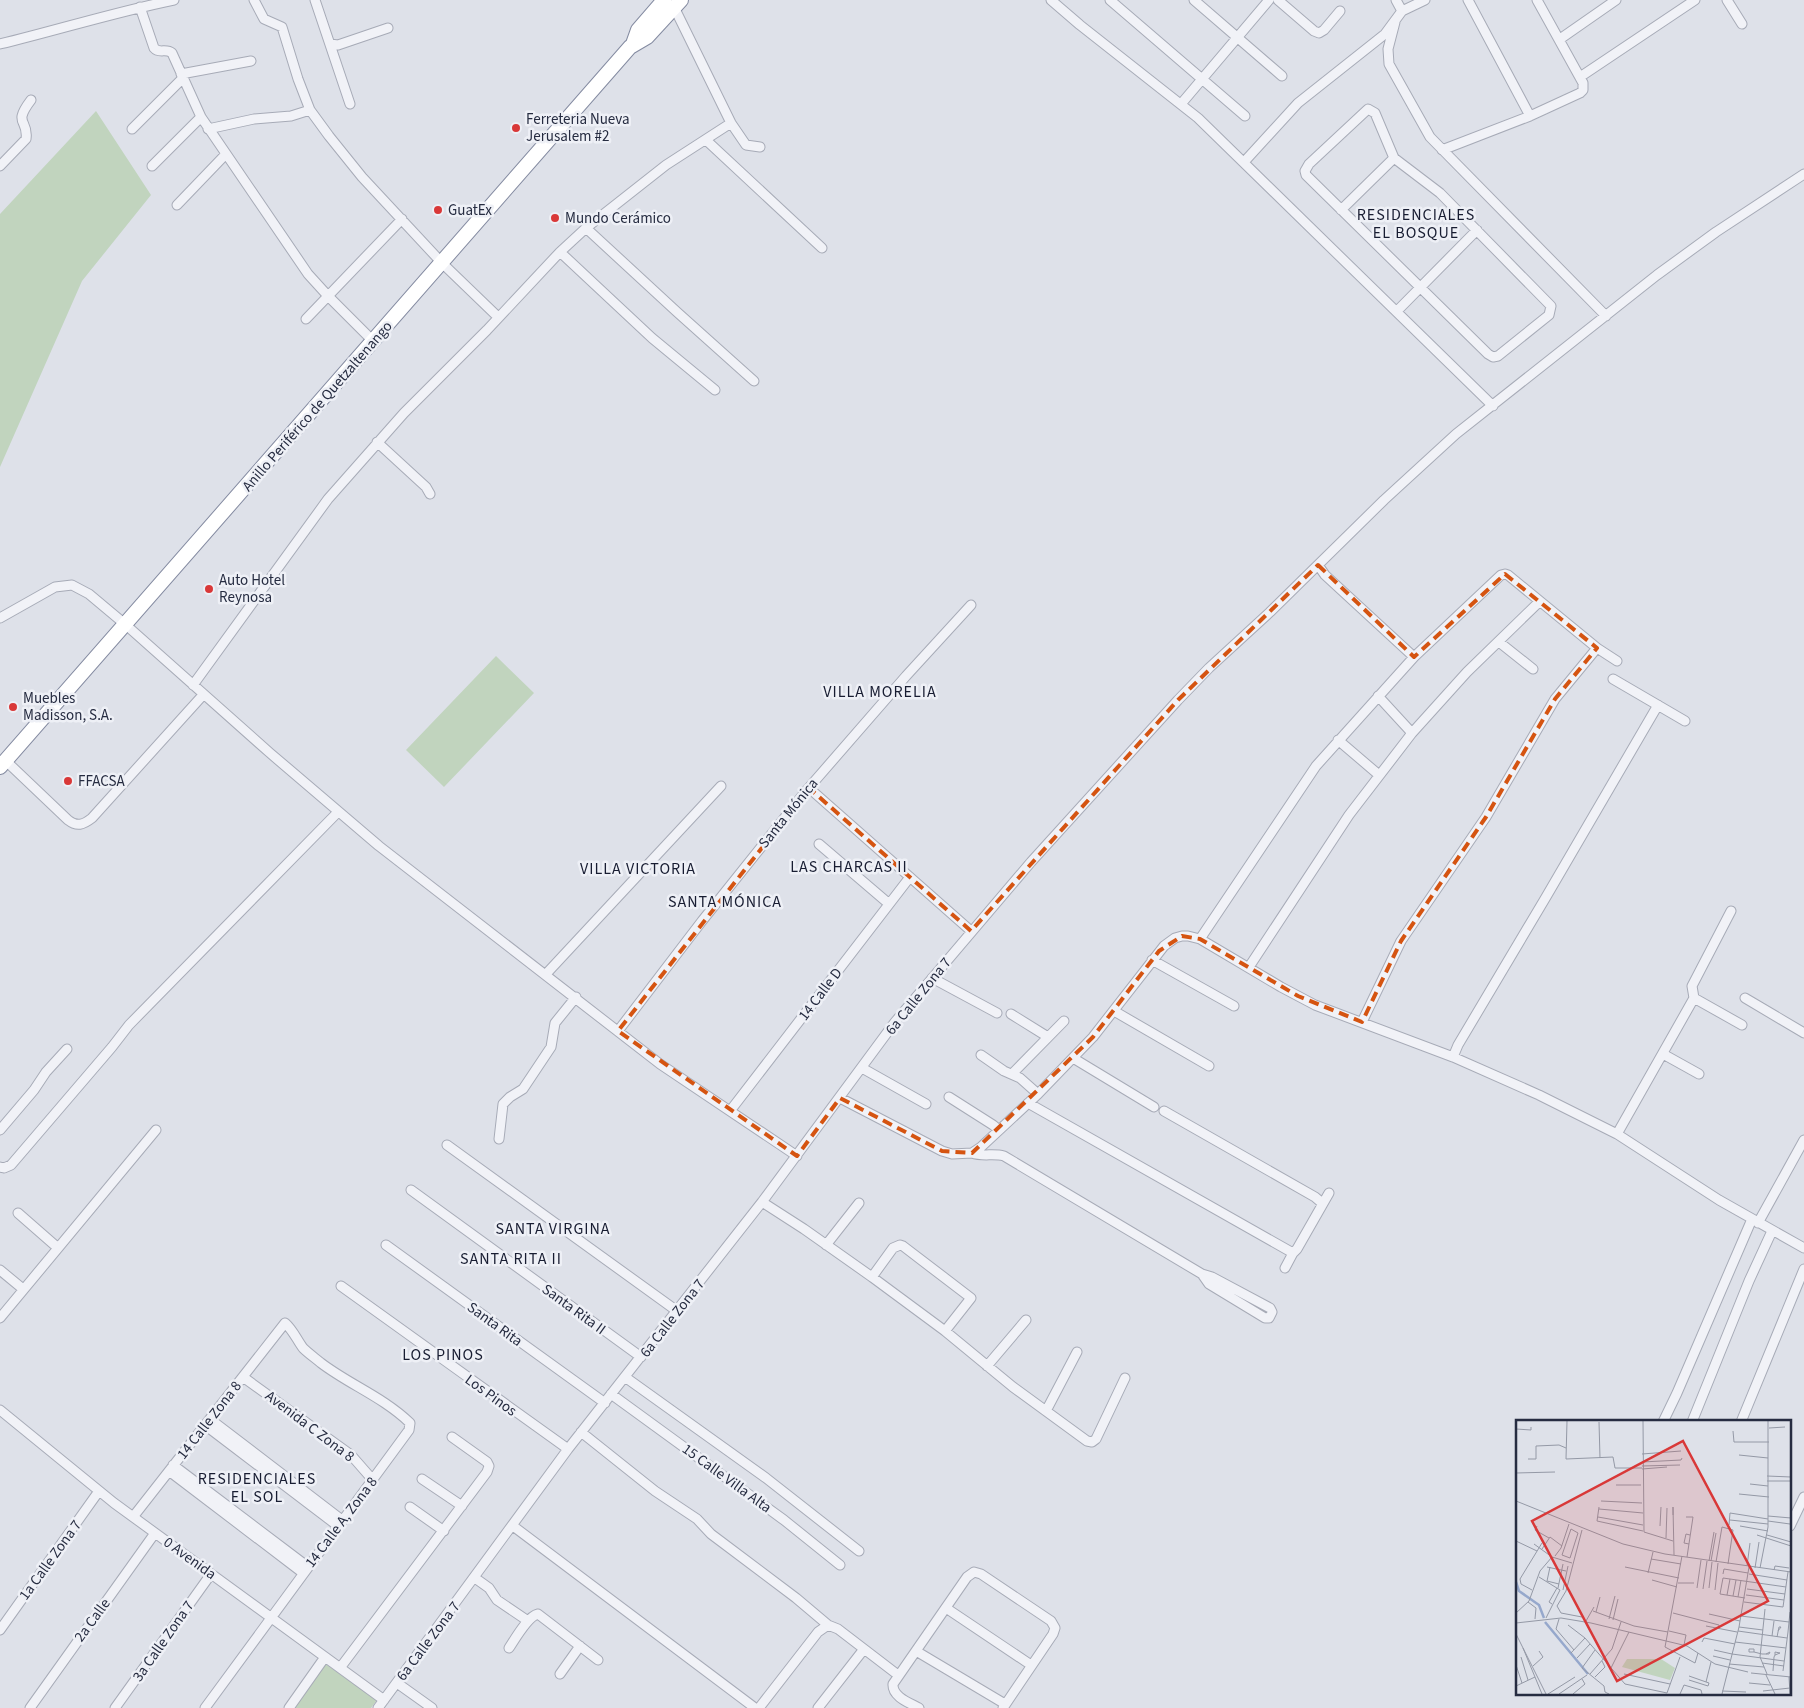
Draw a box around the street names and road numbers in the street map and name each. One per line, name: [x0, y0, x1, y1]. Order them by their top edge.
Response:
street label: Anillo Periférico de Quetzaltenango: [237, 316, 397, 496]
street label: Santa Mónica: [754, 774, 823, 853]
street label: 6a Calle Zona 7: [881, 953, 956, 1040]
street label: 14 Calle D: [794, 963, 847, 1025]
street label: 6a Calle Zona 7: [635, 1275, 710, 1362]
street label: Santa Rita II: [537, 1279, 610, 1340]
street label: Santa Rita: [463, 1297, 527, 1352]
street label: Los Pinos: [461, 1369, 521, 1421]
street label: 14 Calle Zona 8: [172, 1377, 247, 1464]
street label: Avenida C Zona 8: [261, 1386, 359, 1467]
street label: 15 Calle Villa Alta: [678, 1439, 776, 1518]
street label: 14 Calle A, Zona 8: [300, 1472, 383, 1572]
street label: 1a Calle Zona 7: [14, 1516, 87, 1605]
street label: 0 Avenida: [159, 1532, 220, 1585]
street label: 2a Calle: [69, 1594, 115, 1646]
street label: 3a Calle Zona 7: [128, 1597, 199, 1686]
street label: 6a Calle Zona 7: [392, 1597, 465, 1685]

